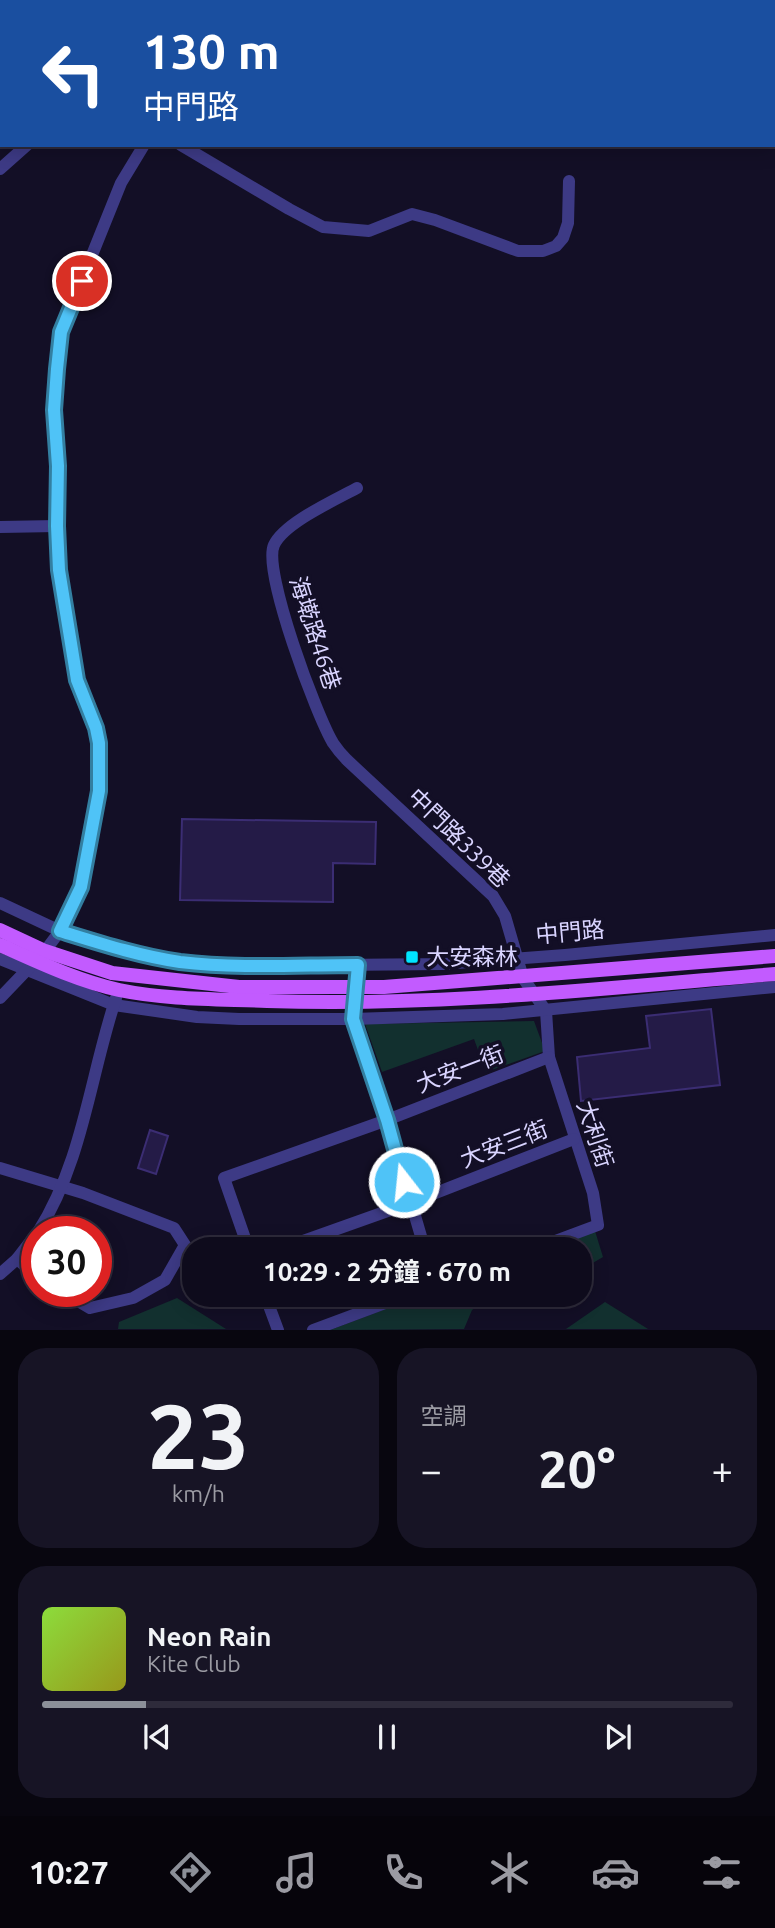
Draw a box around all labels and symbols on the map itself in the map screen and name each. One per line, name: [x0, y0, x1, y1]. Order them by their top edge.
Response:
pin: [52, 251, 112, 311]
street label: 海墘路46巷: [285, 573, 346, 693]
street label: 中門路339巷: [404, 783, 515, 892]
street label: 中門路: [534, 916, 605, 947]
place label: 大安森林: [426, 944, 518, 969]
marker: 大安森林: [404, 949, 420, 965]
street label: 大安一街: [412, 1040, 507, 1097]
street label: 大利街: [573, 1097, 618, 1171]
street label: 大安三街: [456, 1115, 551, 1172]
position arrow: [367, 1145, 441, 1219]
speed limit sign: 30: [21, 1216, 112, 1307]

